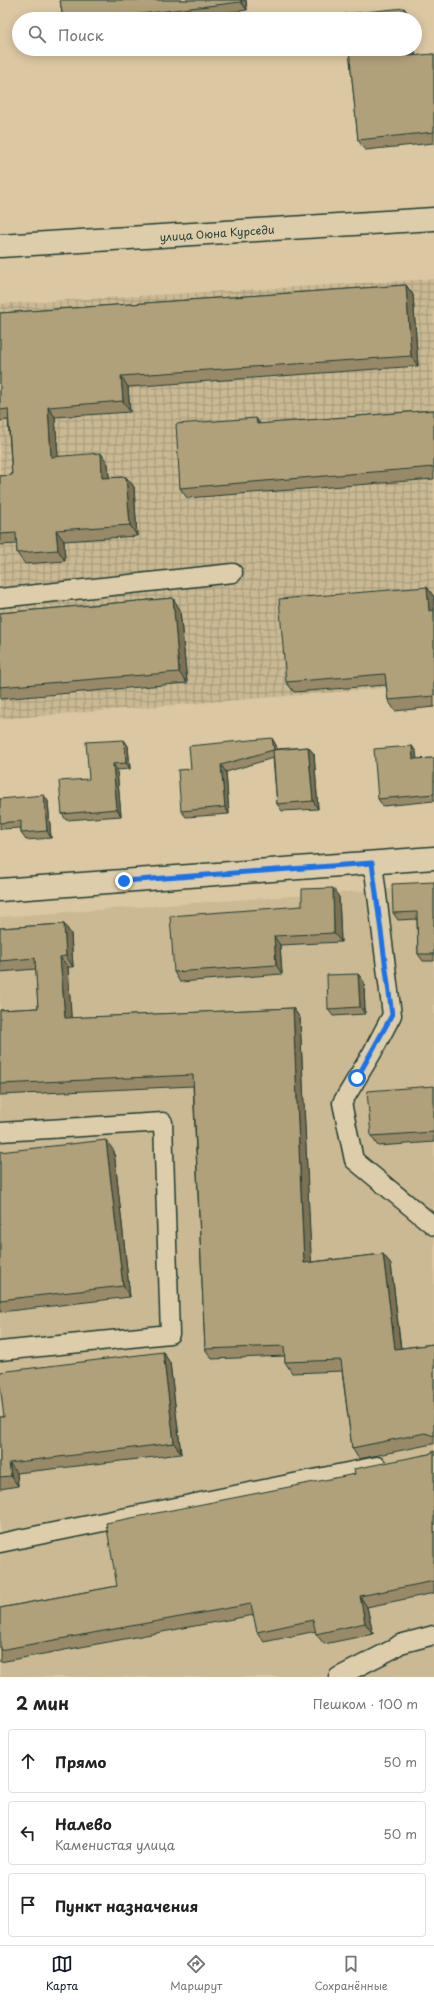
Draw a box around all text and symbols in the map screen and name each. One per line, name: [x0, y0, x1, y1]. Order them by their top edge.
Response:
search box: [12, 12, 422, 56]
icon: search: [26, 23, 48, 45]
text: Поиск: [58, 23, 104, 46]
street label: улица Оюна Курседи: [159, 221, 275, 245]
route end: [115, 872, 133, 890]
route start: [348, 1069, 366, 1087]
text: 2 мин: [16, 1690, 69, 1716]
text: Пешком · 100 m: [313, 1694, 418, 1713]
icon: ahead: [17, 1750, 39, 1772]
text: Прямо: [55, 1750, 106, 1773]
text: 50 m: [383, 1752, 417, 1771]
text: Налево: [55, 1812, 112, 1835]
icon: left: [17, 1822, 39, 1844]
text: 50 m: [383, 1824, 417, 1843]
text: Каменистая улица: [55, 1835, 175, 1854]
icon: arrive: [17, 1894, 39, 1916]
text: Пункт назначения: [55, 1894, 198, 1917]
tab: Карта: [46, 1953, 78, 1994]
tab: Маршрут: [170, 1953, 222, 1994]
tab: Сохранённые: [314, 1953, 388, 1994]

